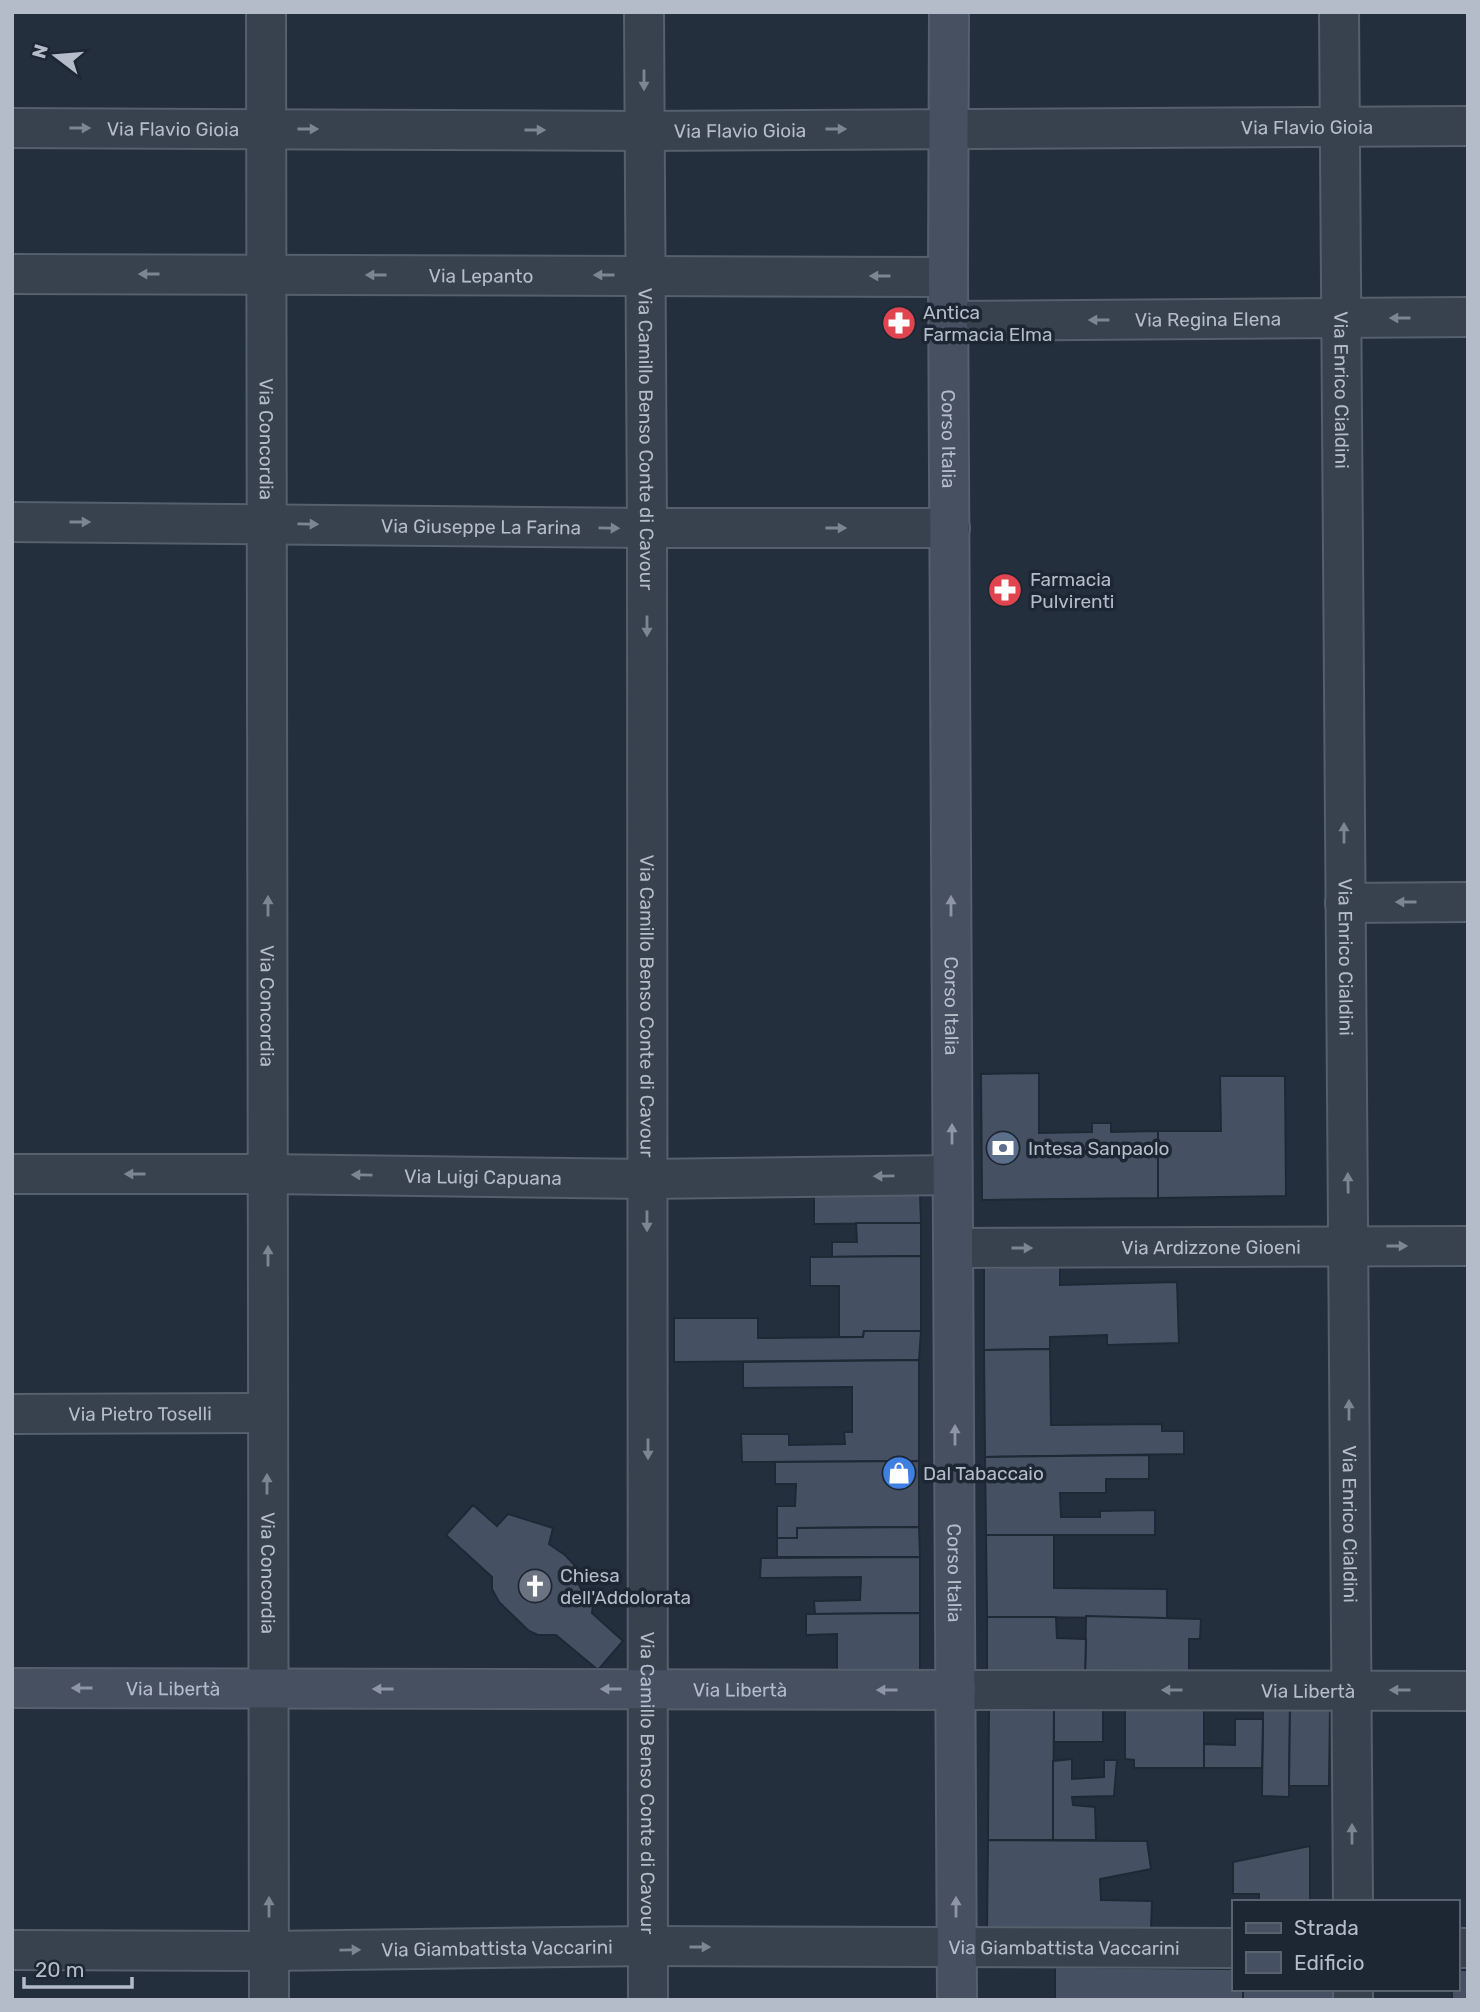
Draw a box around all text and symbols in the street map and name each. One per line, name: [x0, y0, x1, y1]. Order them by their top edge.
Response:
north arrow: [21, 21, 91, 91]
text: N: [27, 42, 53, 61]
one-way arrow: [638, 70, 650, 92]
street label: Via Flavio Gioia: [1241, 116, 1373, 139]
street label: Via Flavio Gioia: [107, 117, 239, 141]
street label: Via Flavio Gioia: [674, 119, 806, 143]
one-way arrow: [70, 122, 92, 134]
one-way arrow: [297, 123, 319, 135]
one-way arrow: [525, 124, 547, 136]
one-way arrow: [826, 124, 848, 135]
street label: Via Lepanto: [429, 264, 533, 288]
one-way arrow: [137, 268, 159, 280]
one-way arrow: [365, 269, 387, 281]
one-way arrow: [592, 269, 614, 281]
one-way arrow: [869, 270, 891, 282]
street label: Via Camillo Benso Conte di Cavour: [634, 288, 658, 591]
place label: Antica Farmacia Elma: [923, 301, 1052, 346]
pharmacy icon: Antica Farmacia Elma: [880, 304, 918, 342]
street label: Via Regina Elena: [1135, 307, 1281, 332]
street label: Via Enrico Cialdini: [1329, 311, 1353, 469]
one-way arrow: [1388, 312, 1410, 324]
one-way arrow: [1087, 314, 1109, 326]
street label: Via Concordia: [255, 378, 278, 500]
street label: Corso Italia: [937, 389, 960, 489]
street label: Via Giuseppe La Farina: [381, 514, 581, 539]
one-way arrow: [70, 516, 92, 528]
one-way arrow: [297, 518, 319, 530]
one-way arrow: [598, 522, 620, 534]
one-way arrow: [826, 522, 848, 534]
place label: Farmacia Pulvirenti: [1030, 568, 1114, 613]
pharmacy icon: Farmacia Pulvirenti: [986, 571, 1024, 609]
one-way arrow: [641, 616, 653, 638]
one-way arrow: [1339, 821, 1350, 843]
street label: Via Camillo Benso Conte di Cavour: [635, 855, 658, 1158]
street label: Via Enrico Cialdini: [1333, 878, 1358, 1036]
one-way arrow: [262, 895, 274, 917]
one-way arrow: [945, 895, 957, 917]
one-way arrow: [1395, 897, 1417, 908]
street label: Via Concordia: [255, 945, 279, 1067]
street label: Corso Italia: [940, 956, 963, 1056]
one-way arrow: [946, 1122, 958, 1144]
bank icon: Intesa Sanpaolo: [984, 1129, 1022, 1167]
place label: Intesa Sanpaolo: [1028, 1137, 1170, 1160]
street label: Via Luigi Capuana: [404, 1165, 562, 1190]
one-way arrow: [123, 1168, 145, 1180]
one-way arrow: [351, 1170, 373, 1181]
one-way arrow: [872, 1170, 894, 1182]
one-way arrow: [1342, 1171, 1353, 1193]
one-way arrow: [641, 1211, 653, 1233]
street label: Via Ardizzone Gioeni: [1121, 1236, 1301, 1259]
one-way arrow: [1386, 1241, 1408, 1252]
one-way arrow: [1012, 1242, 1034, 1254]
one-way arrow: [262, 1245, 274, 1267]
one-way arrow: [1343, 1399, 1355, 1421]
street label: Via Pietro Toselli: [68, 1402, 212, 1426]
one-way arrow: [949, 1423, 961, 1445]
one-way arrow: [642, 1438, 654, 1460]
street label: Via Enrico Cialdini: [1338, 1445, 1362, 1603]
shop icon: Dal Tabaccaio: [880, 1454, 918, 1492]
place label: Dal Tabaccaio: [923, 1462, 1044, 1485]
one-way arrow: [261, 1472, 273, 1494]
street label: Via Concordia: [256, 1512, 279, 1634]
street label: Corso Italia: [943, 1523, 966, 1623]
place label: Chiesa dell'Addolorata: [560, 1564, 691, 1609]
church icon: Chiesa dell'Addolorata: [516, 1567, 554, 1605]
street label: Via Camillo Benso Conte di Cavour: [636, 1632, 659, 1935]
street label: Via Libertà: [126, 1677, 220, 1700]
street label: Via Libertà: [693, 1678, 787, 1702]
street label: Via Libertà: [1261, 1680, 1355, 1703]
one-way arrow: [71, 1682, 93, 1694]
one-way arrow: [372, 1683, 394, 1695]
one-way arrow: [600, 1683, 622, 1695]
one-way arrow: [876, 1684, 898, 1696]
one-way arrow: [1161, 1684, 1183, 1696]
one-way arrow: [1388, 1684, 1410, 1696]
one-way arrow: [1346, 1822, 1358, 1844]
one-way arrow: [263, 1896, 275, 1918]
one-way arrow: [950, 1896, 962, 1918]
legend: [1232, 1900, 1459, 1991]
text: Strada: [1294, 1915, 1359, 1940]
street label: Via Giambattista Vaccarini: [381, 1935, 613, 1962]
street label: Via Giambattista Vaccarini: [948, 1936, 1180, 1960]
one-way arrow: [689, 1941, 711, 1952]
one-way arrow: [339, 1944, 361, 1956]
scale bar: [24, 1946, 133, 1990]
text: Edificio: [1294, 1950, 1364, 1975]
text: 20 m: [35, 1957, 84, 1982]

